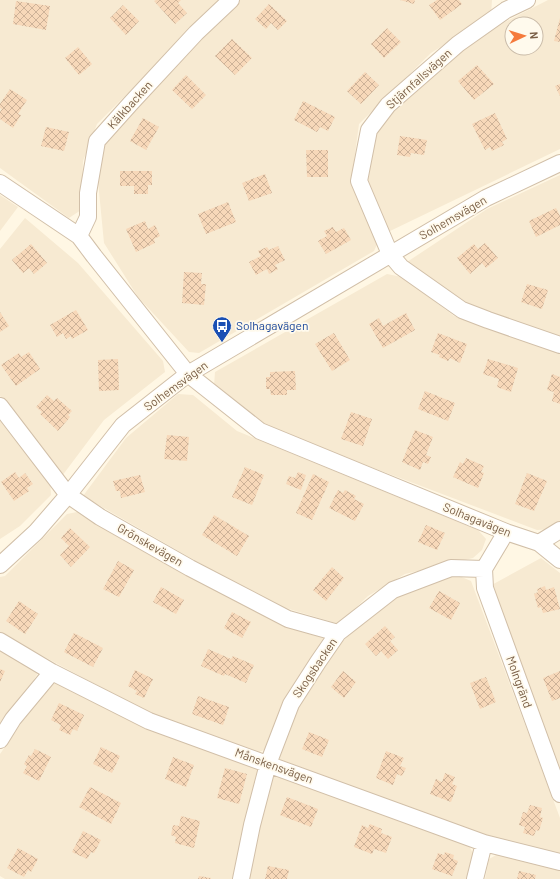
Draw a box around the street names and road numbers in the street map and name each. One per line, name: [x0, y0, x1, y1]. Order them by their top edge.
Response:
street label: Stjärnfallsvägen: [383, 45, 454, 111]
street label: Kälkbacken: [104, 77, 154, 131]
street label: Solhemsvägen: [416, 192, 489, 242]
street label: Solhemsvägen: [141, 357, 210, 413]
street label: Solhagavägen: [441, 499, 514, 539]
street label: Grönskevägen: [115, 520, 186, 569]
street label: Skogsbacken: [289, 635, 339, 700]
street label: Molngränd: [504, 654, 536, 710]
street label: Månskensvägen: [233, 744, 315, 786]

